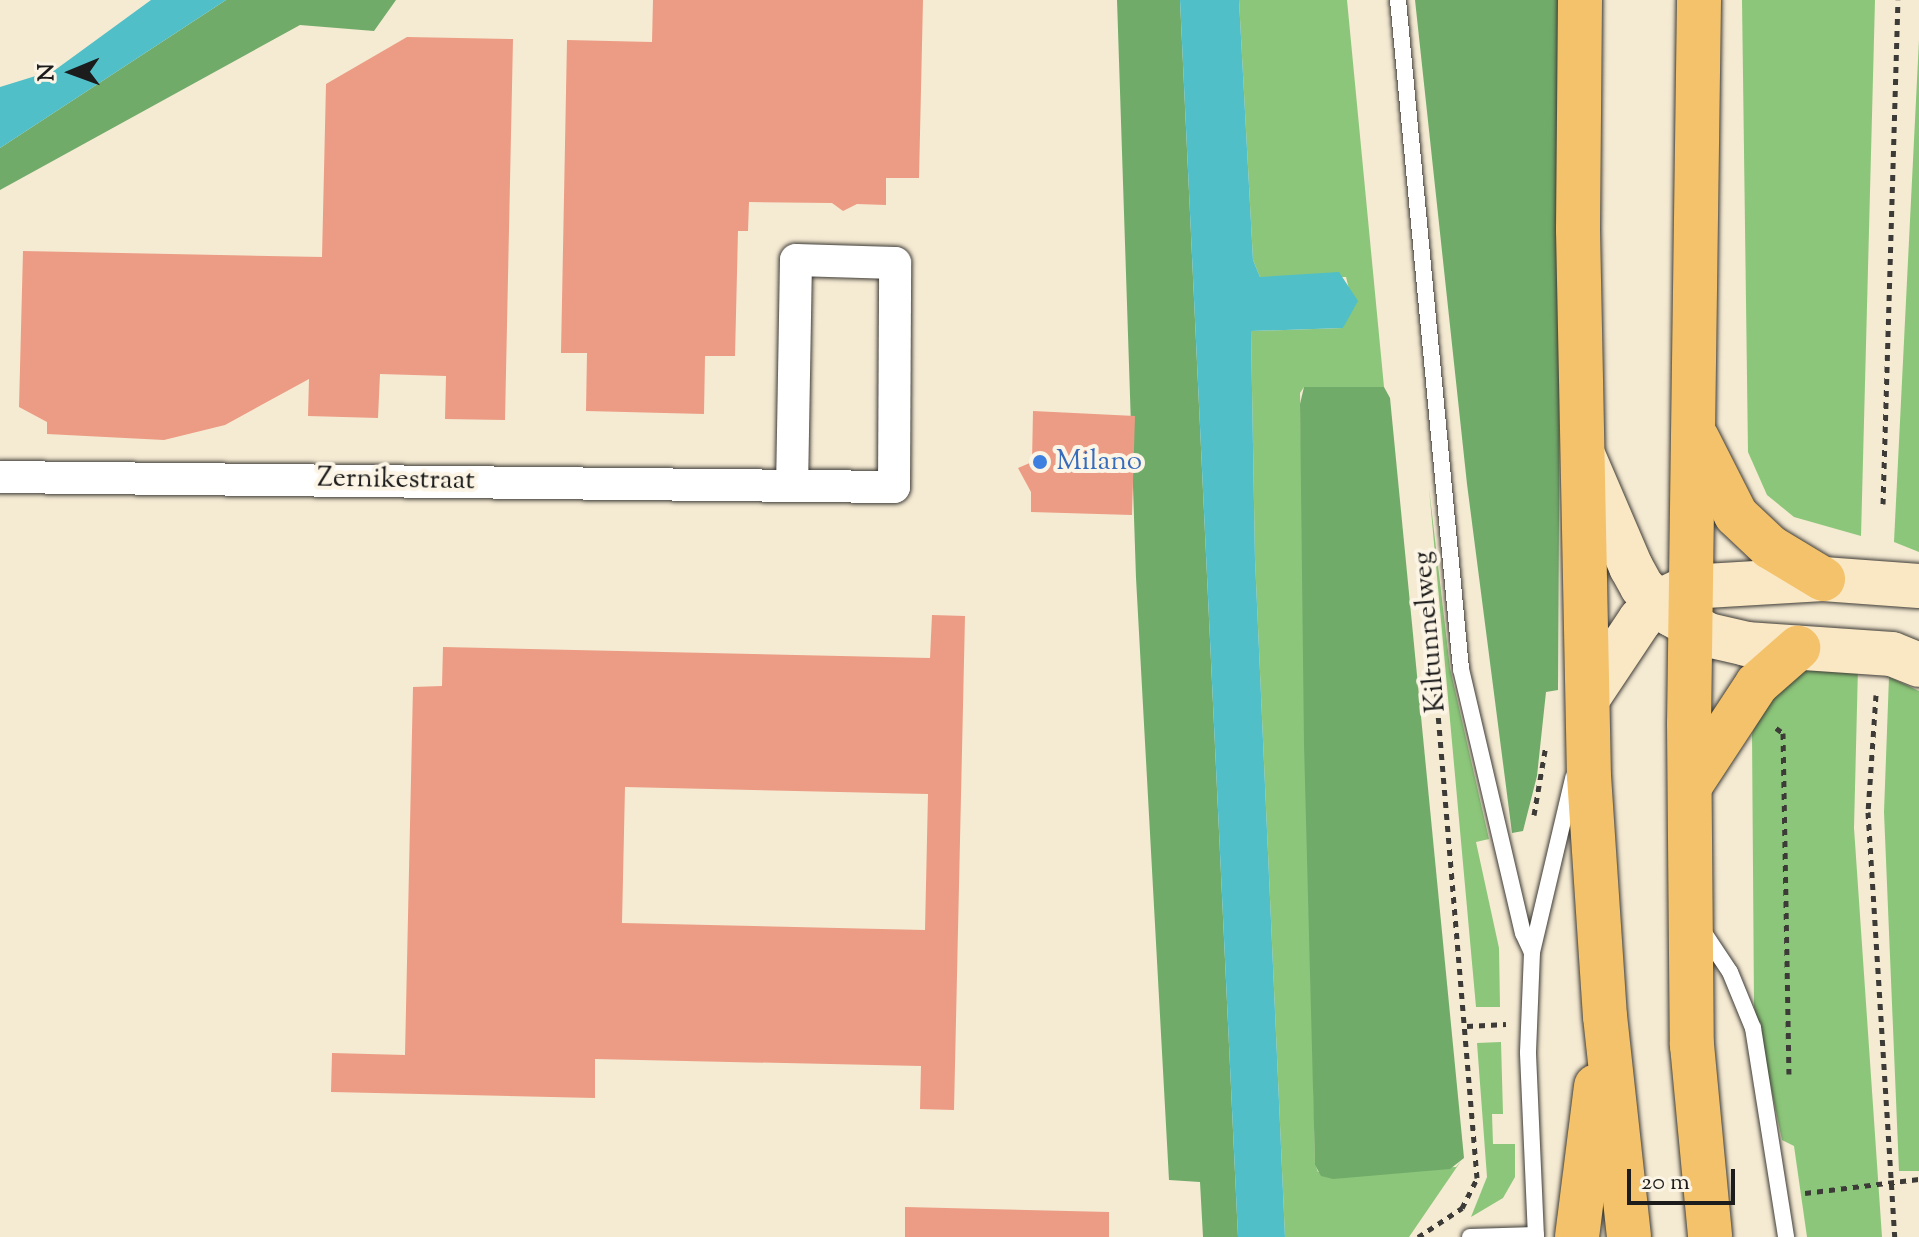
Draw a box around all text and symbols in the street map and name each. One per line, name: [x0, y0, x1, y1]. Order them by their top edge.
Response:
north arrow: [32, 32, 112, 112]
text: N: [32, 63, 64, 81]
place label: Milano: [1056, 445, 1142, 479]
marker: Milano: [1031, 453, 1049, 471]
street label: Zernikestraat: [317, 462, 475, 498]
street label: Kiltunnelweg: [1406, 550, 1454, 714]
scale bar: [1631, 1153, 1739, 1203]
text: 20 m: [1641, 1166, 1690, 1200]

